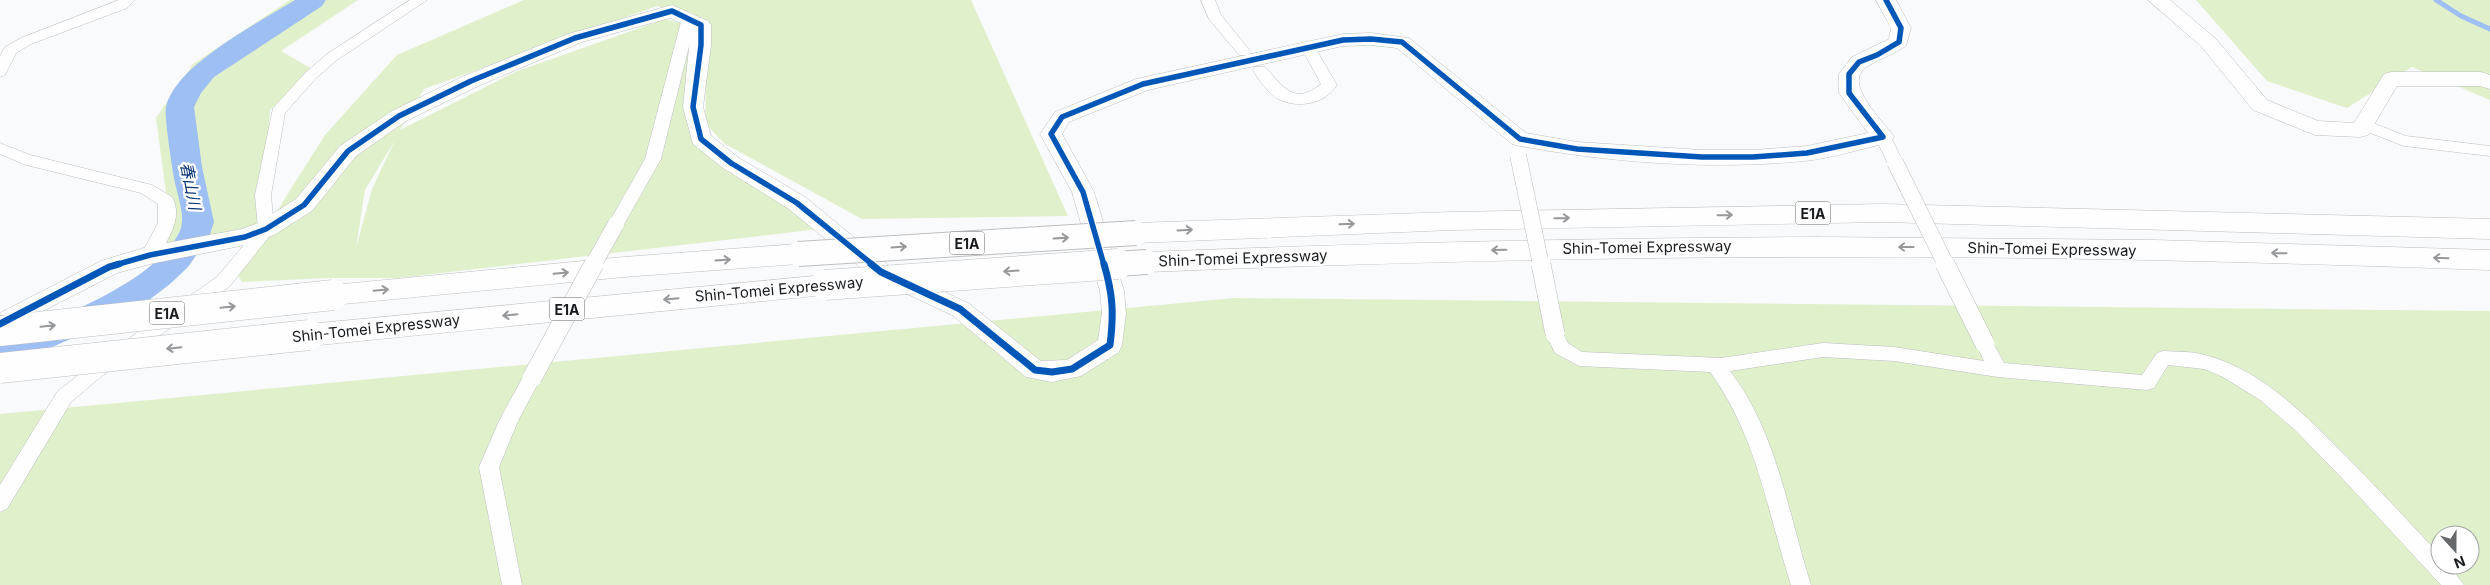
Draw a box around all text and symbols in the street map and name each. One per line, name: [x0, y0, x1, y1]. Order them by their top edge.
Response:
water label: 春山川: [177, 161, 206, 213]
road number: E1A: [1796, 202, 1830, 224]
one-way arrow: [1716, 210, 1732, 220]
one-way arrow: [1554, 213, 1570, 223]
one-way arrow: [1339, 220, 1355, 229]
one-way arrow: [1177, 226, 1193, 235]
road number: E1A: [950, 232, 984, 254]
one-way arrow: [1053, 233, 1069, 242]
street label: Shin-Tomei Expressway: [1562, 236, 1732, 258]
street label: Shin-Tomei Expressway: [1967, 238, 2137, 260]
one-way arrow: [1899, 242, 1915, 252]
one-way arrow: [891, 243, 907, 252]
one-way arrow: [1491, 245, 1507, 254]
street label: Shin-Tomei Expressway: [1158, 246, 1328, 270]
one-way arrow: [2271, 248, 2288, 258]
one-way arrow: [2434, 253, 2450, 263]
one-way arrow: [714, 255, 730, 264]
one-way arrow: [1003, 267, 1019, 276]
one-way arrow: [552, 269, 568, 278]
street label: Shin-Tomei Expressway: [694, 272, 865, 306]
one-way arrow: [373, 286, 389, 295]
one-way arrow: [664, 294, 680, 304]
road number: E1A: [550, 298, 584, 320]
road number: E1A: [150, 302, 184, 324]
one-way arrow: [219, 302, 235, 312]
street label: Shin-Tomei Expressway: [291, 310, 462, 346]
one-way arrow: [502, 310, 518, 320]
one-way arrow: [40, 321, 56, 331]
one-way arrow: [166, 343, 182, 353]
north arrow: [2430, 525, 2480, 575]
text: N: [2452, 553, 2468, 572]

